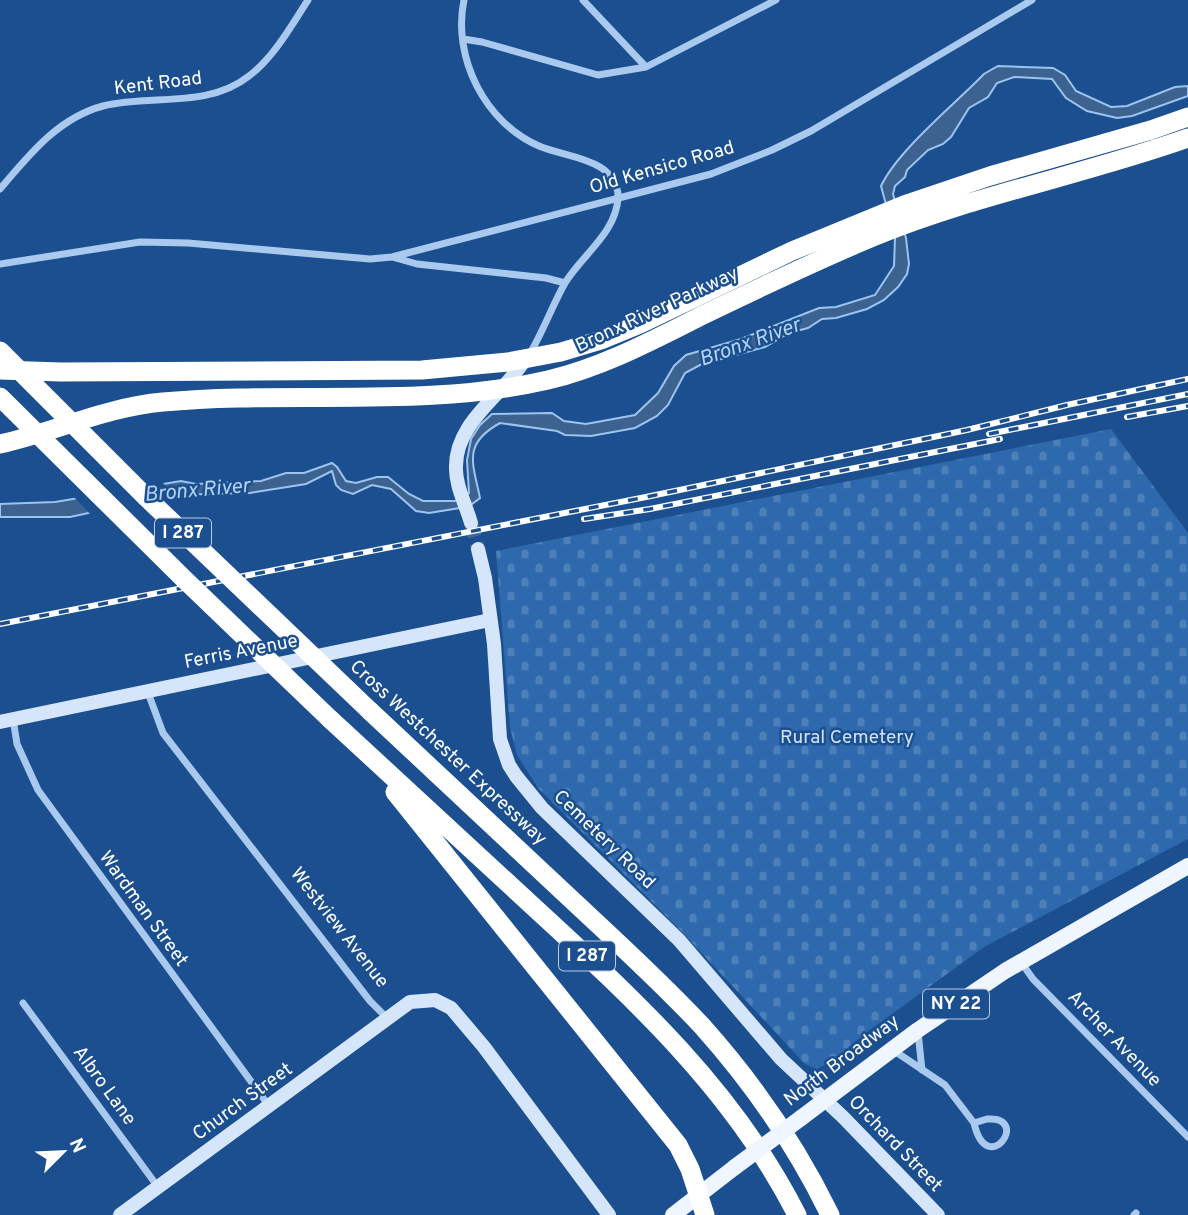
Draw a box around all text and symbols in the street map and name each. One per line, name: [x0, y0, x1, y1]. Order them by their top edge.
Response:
street label: Kent Road: [113, 67, 203, 101]
street label: Old Kensico Road: [587, 136, 737, 200]
street label: Bronx River Parkway: [572, 262, 742, 358]
water label: Bronx River: [696, 312, 806, 374]
water label: Bronx River: [143, 473, 253, 509]
road number: I 287: [155, 518, 211, 548]
street label: Ferris Avenue: [182, 629, 300, 675]
street label: Cross Westchester Expressway: [344, 655, 552, 851]
park label: Rural Cemetery: [780, 726, 914, 750]
street label: Cemetery Road: [548, 785, 660, 895]
street label: Wardman Street: [93, 846, 193, 972]
street label: Westview Avenue: [284, 863, 394, 993]
road number: I 287: [559, 942, 615, 971]
street label: Archer Avenue: [1062, 986, 1166, 1092]
road number: NY 22: [923, 989, 989, 1018]
street label: North Broadway: [780, 1010, 904, 1112]
street label: Albro Lane: [67, 1042, 141, 1130]
street label: Church Street: [188, 1058, 298, 1146]
street label: Orchard Street: [843, 1090, 947, 1198]
north arrow: [28, 1117, 98, 1187]
text: N: [63, 1135, 90, 1157]

